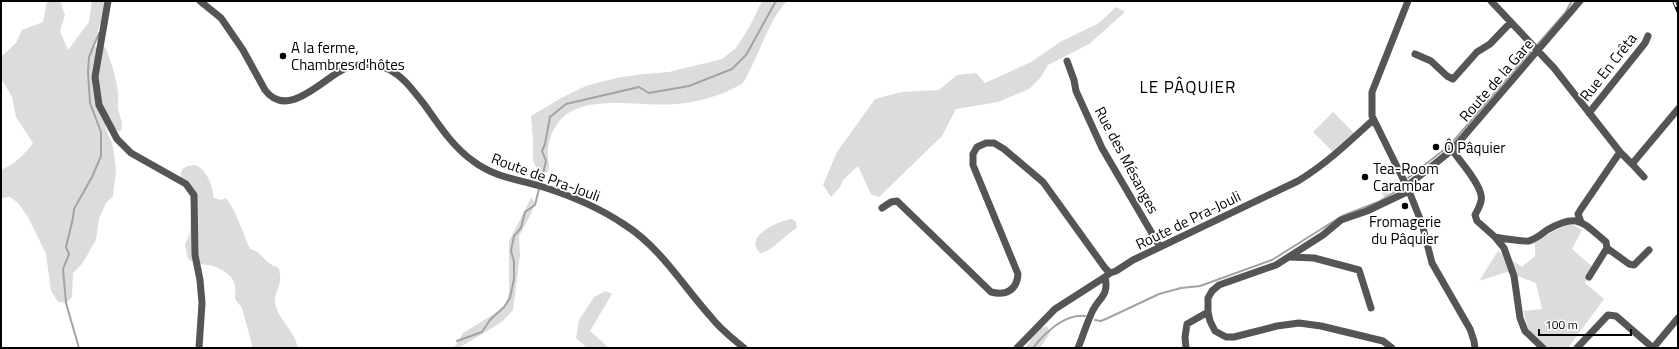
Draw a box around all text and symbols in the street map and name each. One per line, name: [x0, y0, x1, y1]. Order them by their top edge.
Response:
street label: Rue En Crêta: [1574, 28, 1642, 106]
street label: Route de la Gare: [1453, 33, 1539, 127]
place label: A la ferme, Chambres d'hôtes: [291, 36, 405, 76]
marker: A la ferme, Chambres d'hôtes: [278, 51, 288, 61]
district label: LE PÂQUIER: [1140, 74, 1237, 100]
street label: Rue des Mésanges: [1089, 102, 1165, 218]
place label: Ô Pâquier: [1444, 136, 1505, 159]
marker: Ô Pâquier: [1431, 142, 1441, 152]
street label: Route de Pra-Jouli: [488, 147, 604, 207]
place label: Tea-Room Carambar: [1373, 157, 1439, 197]
marker: Tea-Room Carambar: [1360, 172, 1370, 182]
street label: Route de Pra-Jouli: [1131, 185, 1245, 255]
marker: Fromagerie du Pâquier: [1400, 201, 1410, 211]
place label: Fromagerie du Pâquier: [1369, 210, 1441, 250]
scale bar: [1539, 311, 1631, 337]
text: 100 m: [1545, 315, 1578, 334]

